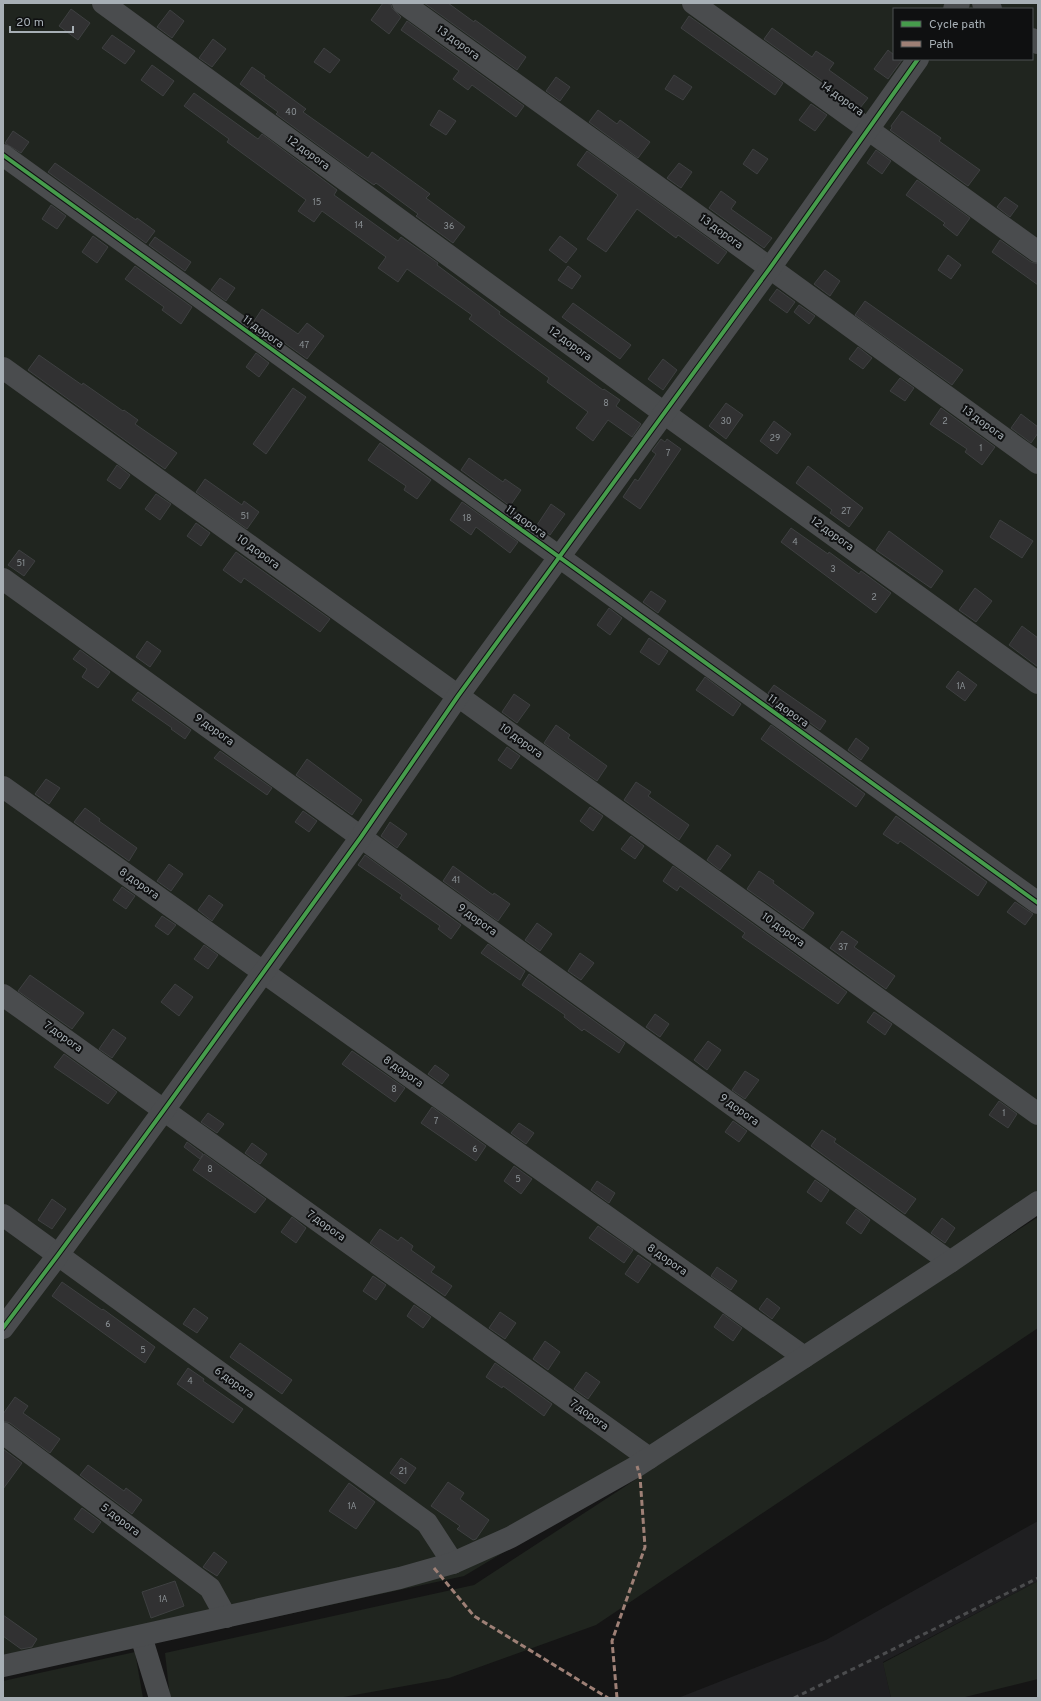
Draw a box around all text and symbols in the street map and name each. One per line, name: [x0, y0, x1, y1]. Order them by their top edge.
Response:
scale bar: [10, 8, 73, 34]
legend: [893, 8, 1033, 60]
text: 20 m: [16, 15, 44, 31]
text: Cycle path: [929, 17, 986, 33]
street label: 13 дорога: [434, 23, 482, 63]
text: Path: [929, 37, 954, 53]
street label: 14 дорога: [818, 79, 866, 119]
house number: 40: [285, 107, 297, 118]
street label: 12 дорога: [284, 133, 332, 173]
house number: 15: [313, 197, 321, 208]
street label: 13 дорога: [697, 212, 745, 252]
house number: 14: [355, 220, 364, 231]
house number: 36: [444, 221, 454, 232]
street label: 11 дорога: [240, 312, 286, 352]
street label: 12 дорога: [546, 324, 594, 364]
house number: 47: [299, 340, 309, 351]
house number: 8: [603, 398, 609, 409]
street label: 13 дорога: [959, 403, 1007, 443]
house number: 30: [720, 416, 732, 427]
house number: 2: [942, 416, 948, 427]
house number: 29: [770, 433, 780, 444]
house number: 1: [979, 443, 983, 454]
house number: 7: [666, 448, 671, 459]
street label: 11 дорога: [503, 502, 549, 542]
house number: 27: [841, 506, 851, 517]
house number: 51: [241, 511, 249, 522]
house number: 18: [463, 513, 471, 524]
street label: 12 дорога: [808, 514, 856, 554]
street label: 10 дорога: [234, 532, 283, 573]
house number: 4: [792, 537, 798, 548]
house number: 51: [17, 558, 25, 569]
house number: 3: [830, 564, 836, 575]
house number: 2: [871, 592, 877, 603]
house number: 1А: [956, 681, 966, 692]
street label: 11 дорога: [765, 691, 811, 731]
street label: 9 дорога: [191, 711, 237, 749]
street label: 10 дорога: [497, 721, 546, 762]
street label: 8 дорога: [116, 865, 162, 903]
house number: 41: [452, 875, 460, 886]
street label: 9 дорога: [454, 901, 500, 939]
street label: 10 дорога: [759, 910, 808, 951]
house number: 37: [838, 942, 848, 953]
street label: 7 дорога: [41, 1018, 85, 1056]
street label: 8 дорога: [380, 1053, 426, 1091]
house number: 8: [391, 1084, 397, 1094]
street label: 9 дорога: [716, 1091, 762, 1129]
house number: 1: [1002, 1108, 1006, 1119]
house number: 7: [434, 1116, 439, 1127]
house number: 6: [472, 1144, 478, 1155]
house number: 8: [207, 1164, 213, 1175]
house number: 5: [515, 1174, 521, 1185]
street label: 7 дорога: [304, 1207, 348, 1245]
street label: 8 дорога: [644, 1241, 690, 1279]
house number: 6: [105, 1319, 111, 1330]
house number: 5: [140, 1345, 146, 1356]
street label: 6 дорога: [211, 1364, 257, 1402]
house number: 4: [187, 1376, 193, 1387]
street label: 7 дорога: [567, 1396, 611, 1434]
house number: 21: [399, 1466, 407, 1477]
street label: 5 дорога: [97, 1501, 143, 1540]
house number: 1А: [347, 1501, 357, 1512]
house number: 1А: [158, 1594, 168, 1605]

